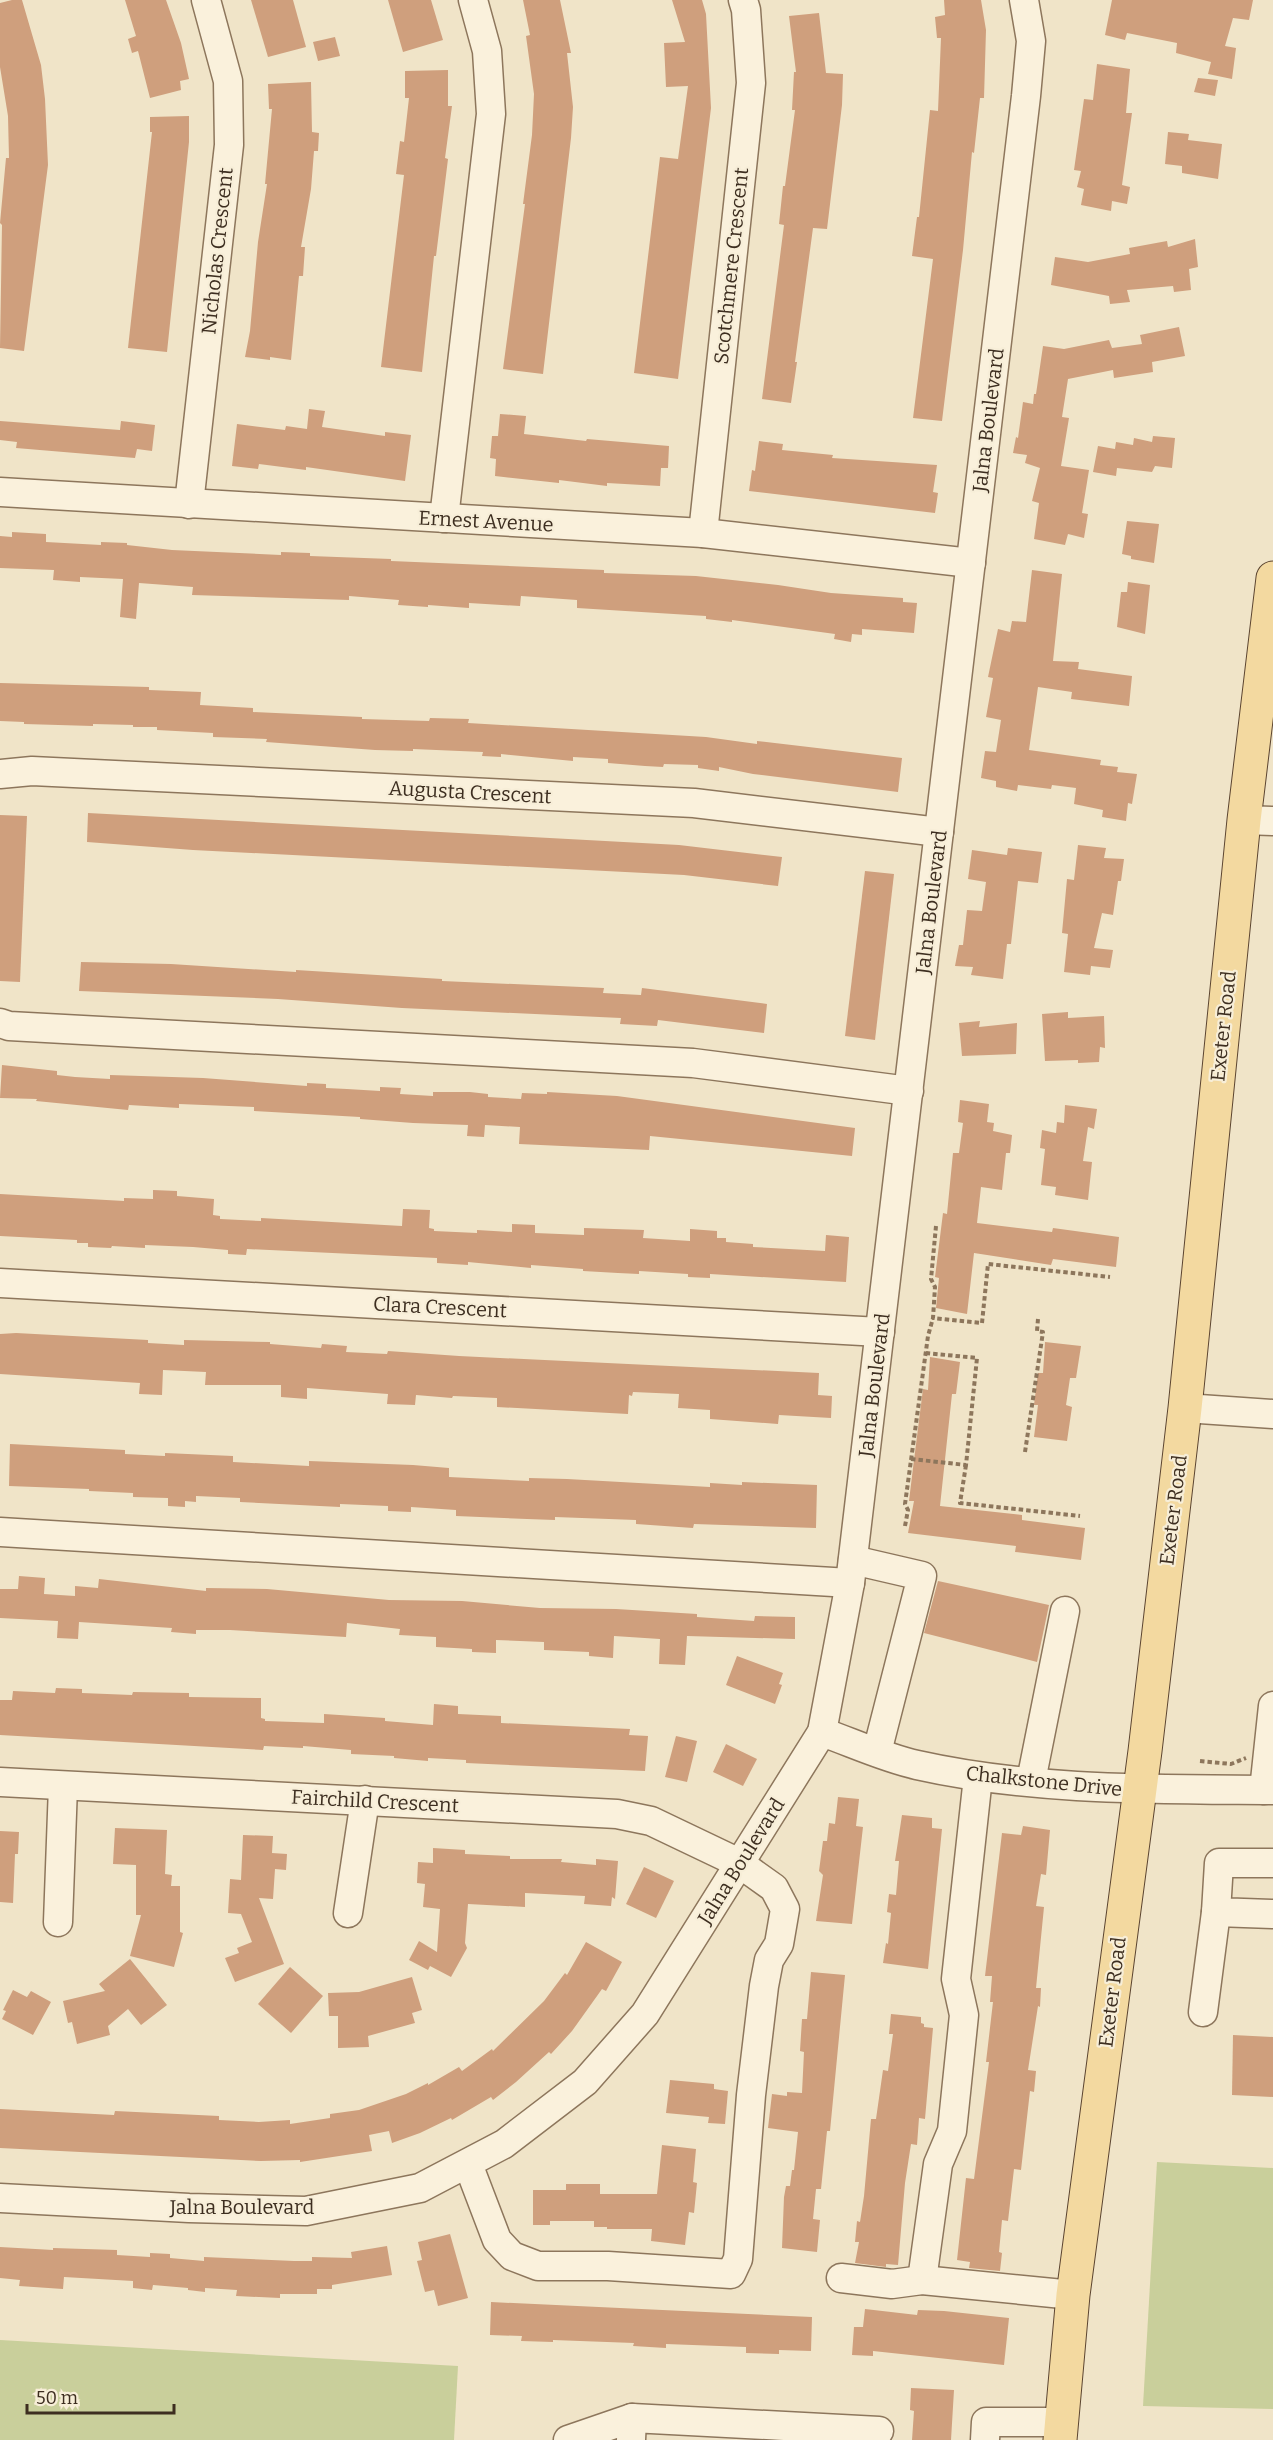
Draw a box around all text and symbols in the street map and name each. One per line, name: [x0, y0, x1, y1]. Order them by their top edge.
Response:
street label: Nicholas Crescent: [196, 166, 238, 336]
street label: Scotchmere Crescent: [709, 166, 753, 366]
street label: Jalna Boulevard: [967, 347, 1009, 494]
street label: Ernest Avenue: [418, 505, 554, 537]
street label: Augusta Crescent: [388, 776, 552, 808]
street label: Jalna Boulevard: [910, 829, 952, 976]
street label: Exeter Road: [1205, 969, 1241, 1082]
street label: Clara Crescent: [373, 1292, 507, 1322]
street label: Jalna Boulevard: [853, 1312, 895, 1459]
street label: Exeter Road: [1154, 1453, 1192, 1567]
street label: Chalkstone Drive: [965, 1761, 1123, 1801]
street label: Fairchild Crescent: [291, 1785, 459, 1817]
street label: Jalna Boulevard: [692, 1793, 790, 1930]
street label: Exeter Road: [1093, 1935, 1131, 2049]
street label: Jalna Boulevard: [169, 2195, 314, 2219]
scale bar: [27, 2377, 174, 2415]
text: 50 m: [36, 2387, 78, 2409]

